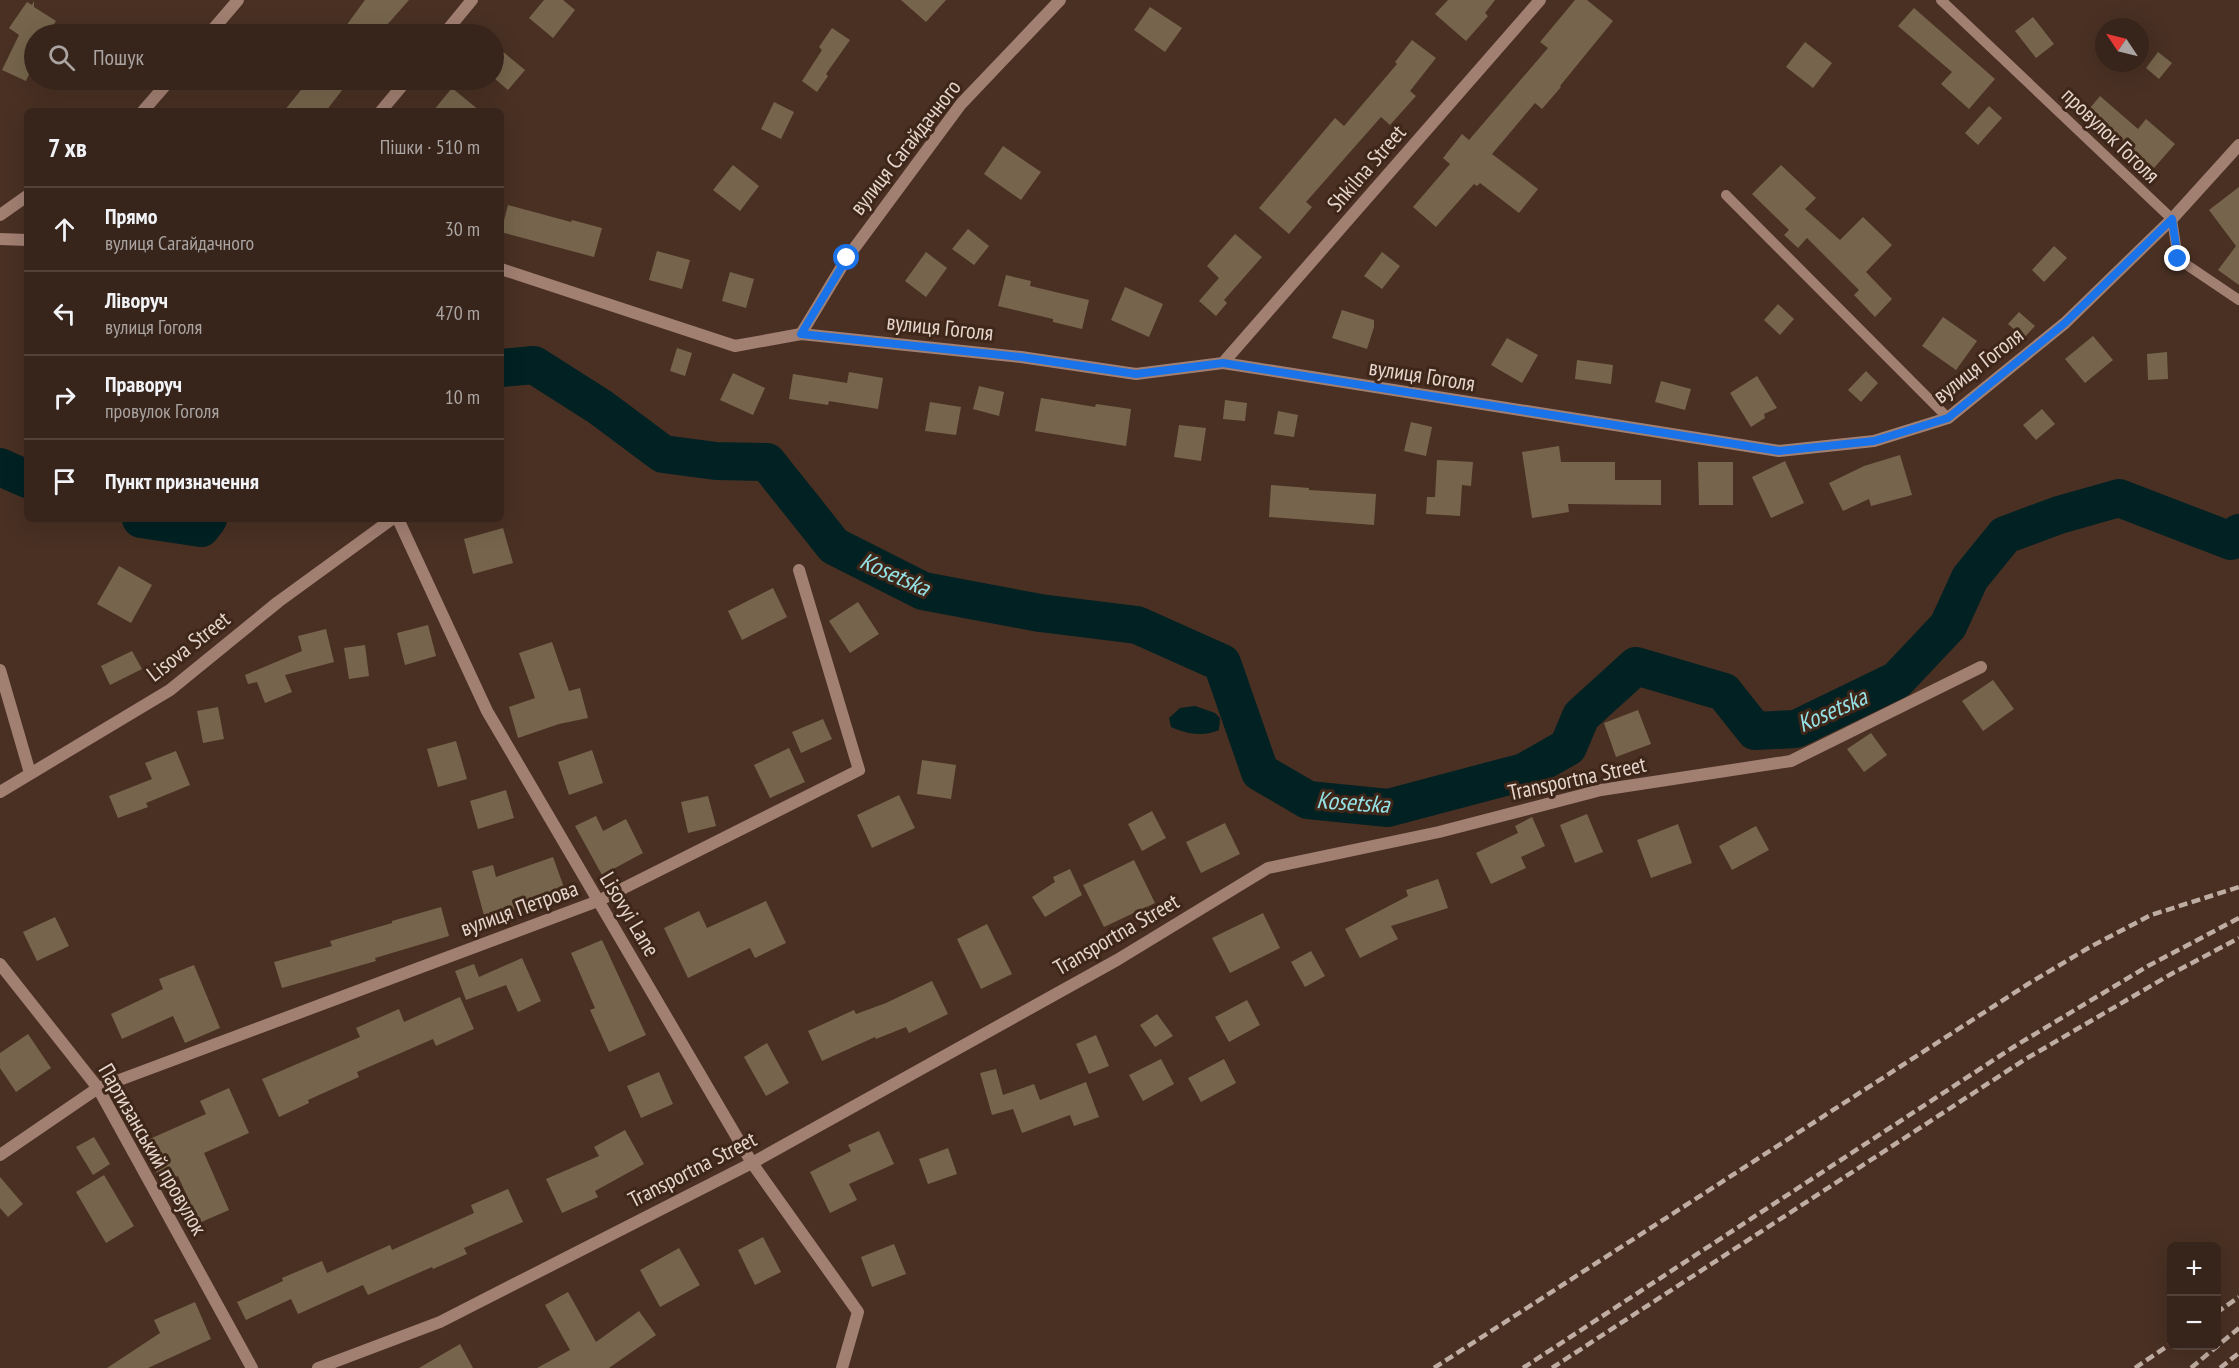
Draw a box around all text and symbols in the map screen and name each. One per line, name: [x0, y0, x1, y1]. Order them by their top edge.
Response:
north arrow: [2095, 18, 2149, 72]
search box: [24, 24, 504, 90]
icon: search: [45, 41, 78, 74]
text: Пошук: [93, 43, 144, 71]
street label: вулиця Сагайдачного: [843, 74, 967, 220]
street label: провулок Гоголя: [2056, 81, 2166, 189]
street label: Shkilna Street: [1321, 119, 1411, 217]
text: 7 хв: [48, 131, 87, 164]
text: Пішки · 510 m: [380, 134, 480, 160]
text: Прямо: [105, 202, 158, 230]
icon: ahead: [48, 213, 81, 246]
text: 30 m: [445, 216, 480, 242]
text: вулиця Сагайдачного: [105, 230, 254, 256]
route start: [833, 244, 859, 270]
route end: [2164, 245, 2190, 271]
text: Ліворуч: [105, 286, 168, 314]
icon: left: [48, 297, 81, 330]
text: 470 m: [436, 300, 480, 326]
street label: вулиця Гоголя: [885, 307, 995, 347]
text: вулиця Гоголя: [105, 314, 202, 340]
street label: вулиця Гоголя: [1927, 321, 2029, 409]
street label: вулиця Гоголя: [1367, 353, 1477, 397]
text: Праворуч: [105, 370, 182, 398]
icon: right: [48, 381, 81, 414]
text: 10 m: [445, 384, 480, 410]
text: провулок Гоголя: [105, 398, 219, 424]
icon: arrive: [48, 465, 81, 498]
text: Пункт призначення: [105, 467, 259, 495]
water label: Kosetska: [855, 545, 936, 604]
street label: Lisova Street: [141, 605, 235, 687]
water label: Kosetska: [1792, 680, 1873, 739]
street label: Transportna Street: [1506, 750, 1648, 806]
water label: Kosetska: [1316, 784, 1392, 820]
street label: Lisovyi Lane: [594, 867, 666, 961]
street label: вулиця Петрова: [457, 874, 581, 942]
street label: Transportna Street: [1048, 887, 1184, 981]
street label: Партизанський провулок: [93, 1058, 214, 1240]
street label: Transportna Street: [623, 1125, 761, 1213]
map controls: [2167, 1242, 2221, 1350]
button: +: [2167, 1242, 2221, 1296]
button: −: [2167, 1296, 2221, 1350]

